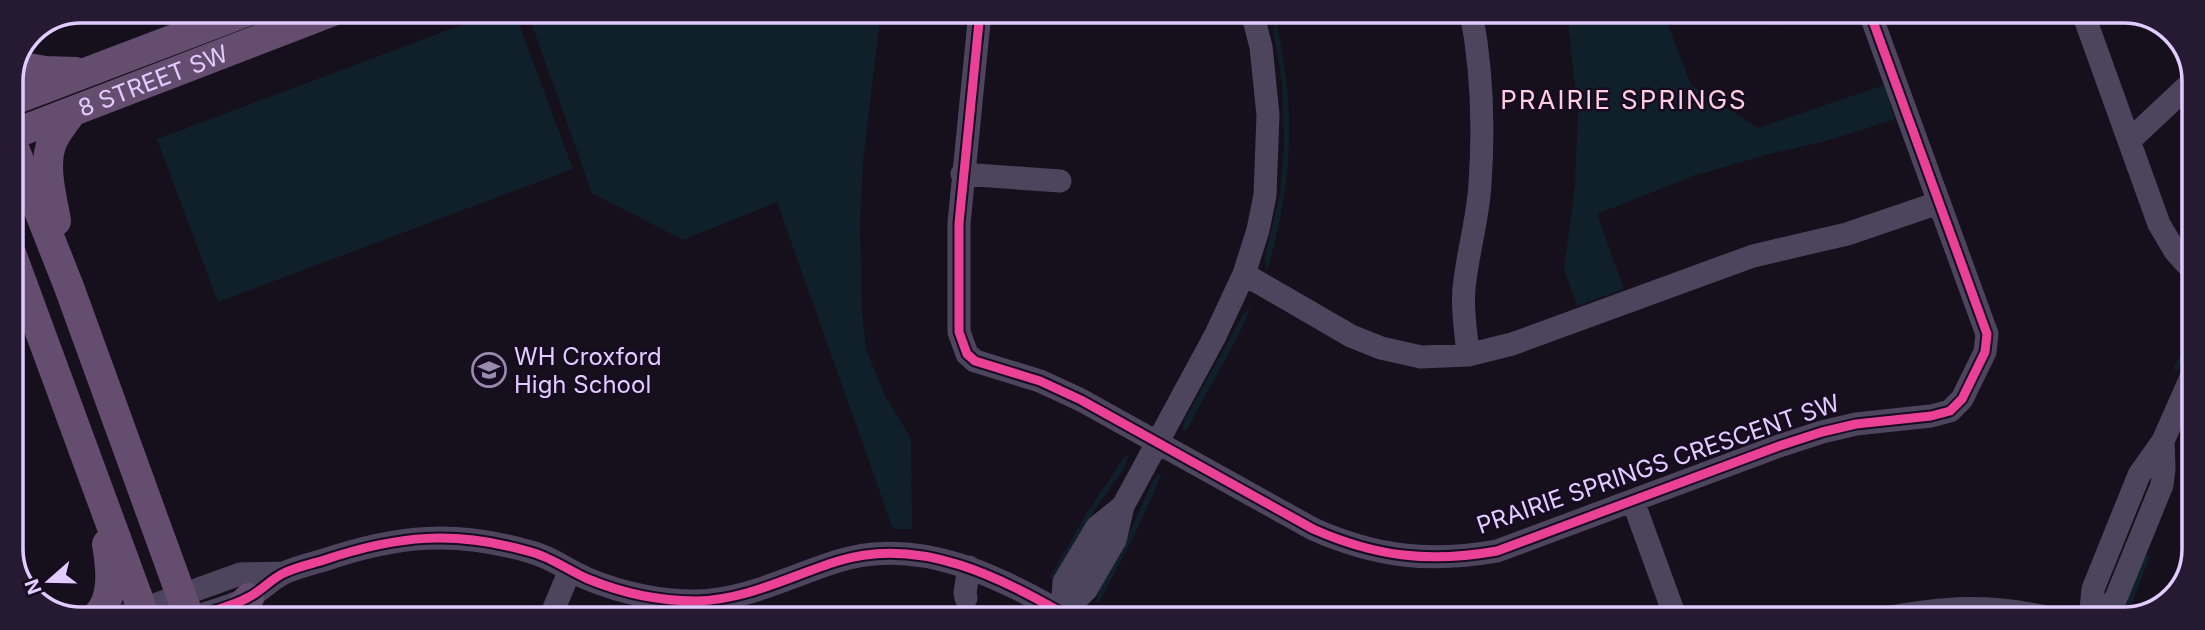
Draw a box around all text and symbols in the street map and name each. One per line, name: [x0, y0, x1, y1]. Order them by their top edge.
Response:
street label: 8 STREET SW: [74, 38, 232, 122]
district label: PRAIRIE SPRINGS: [1500, 84, 1748, 115]
place label: WH Croxford High School: [514, 342, 662, 399]
school or university icon: WH Croxford High School: [470, 351, 508, 389]
street label: PRAIRIE SPRINGS CRESCENT SW: [1473, 388, 1844, 540]
north arrow: [14, 546, 84, 616]
text: N: [20, 576, 47, 597]

